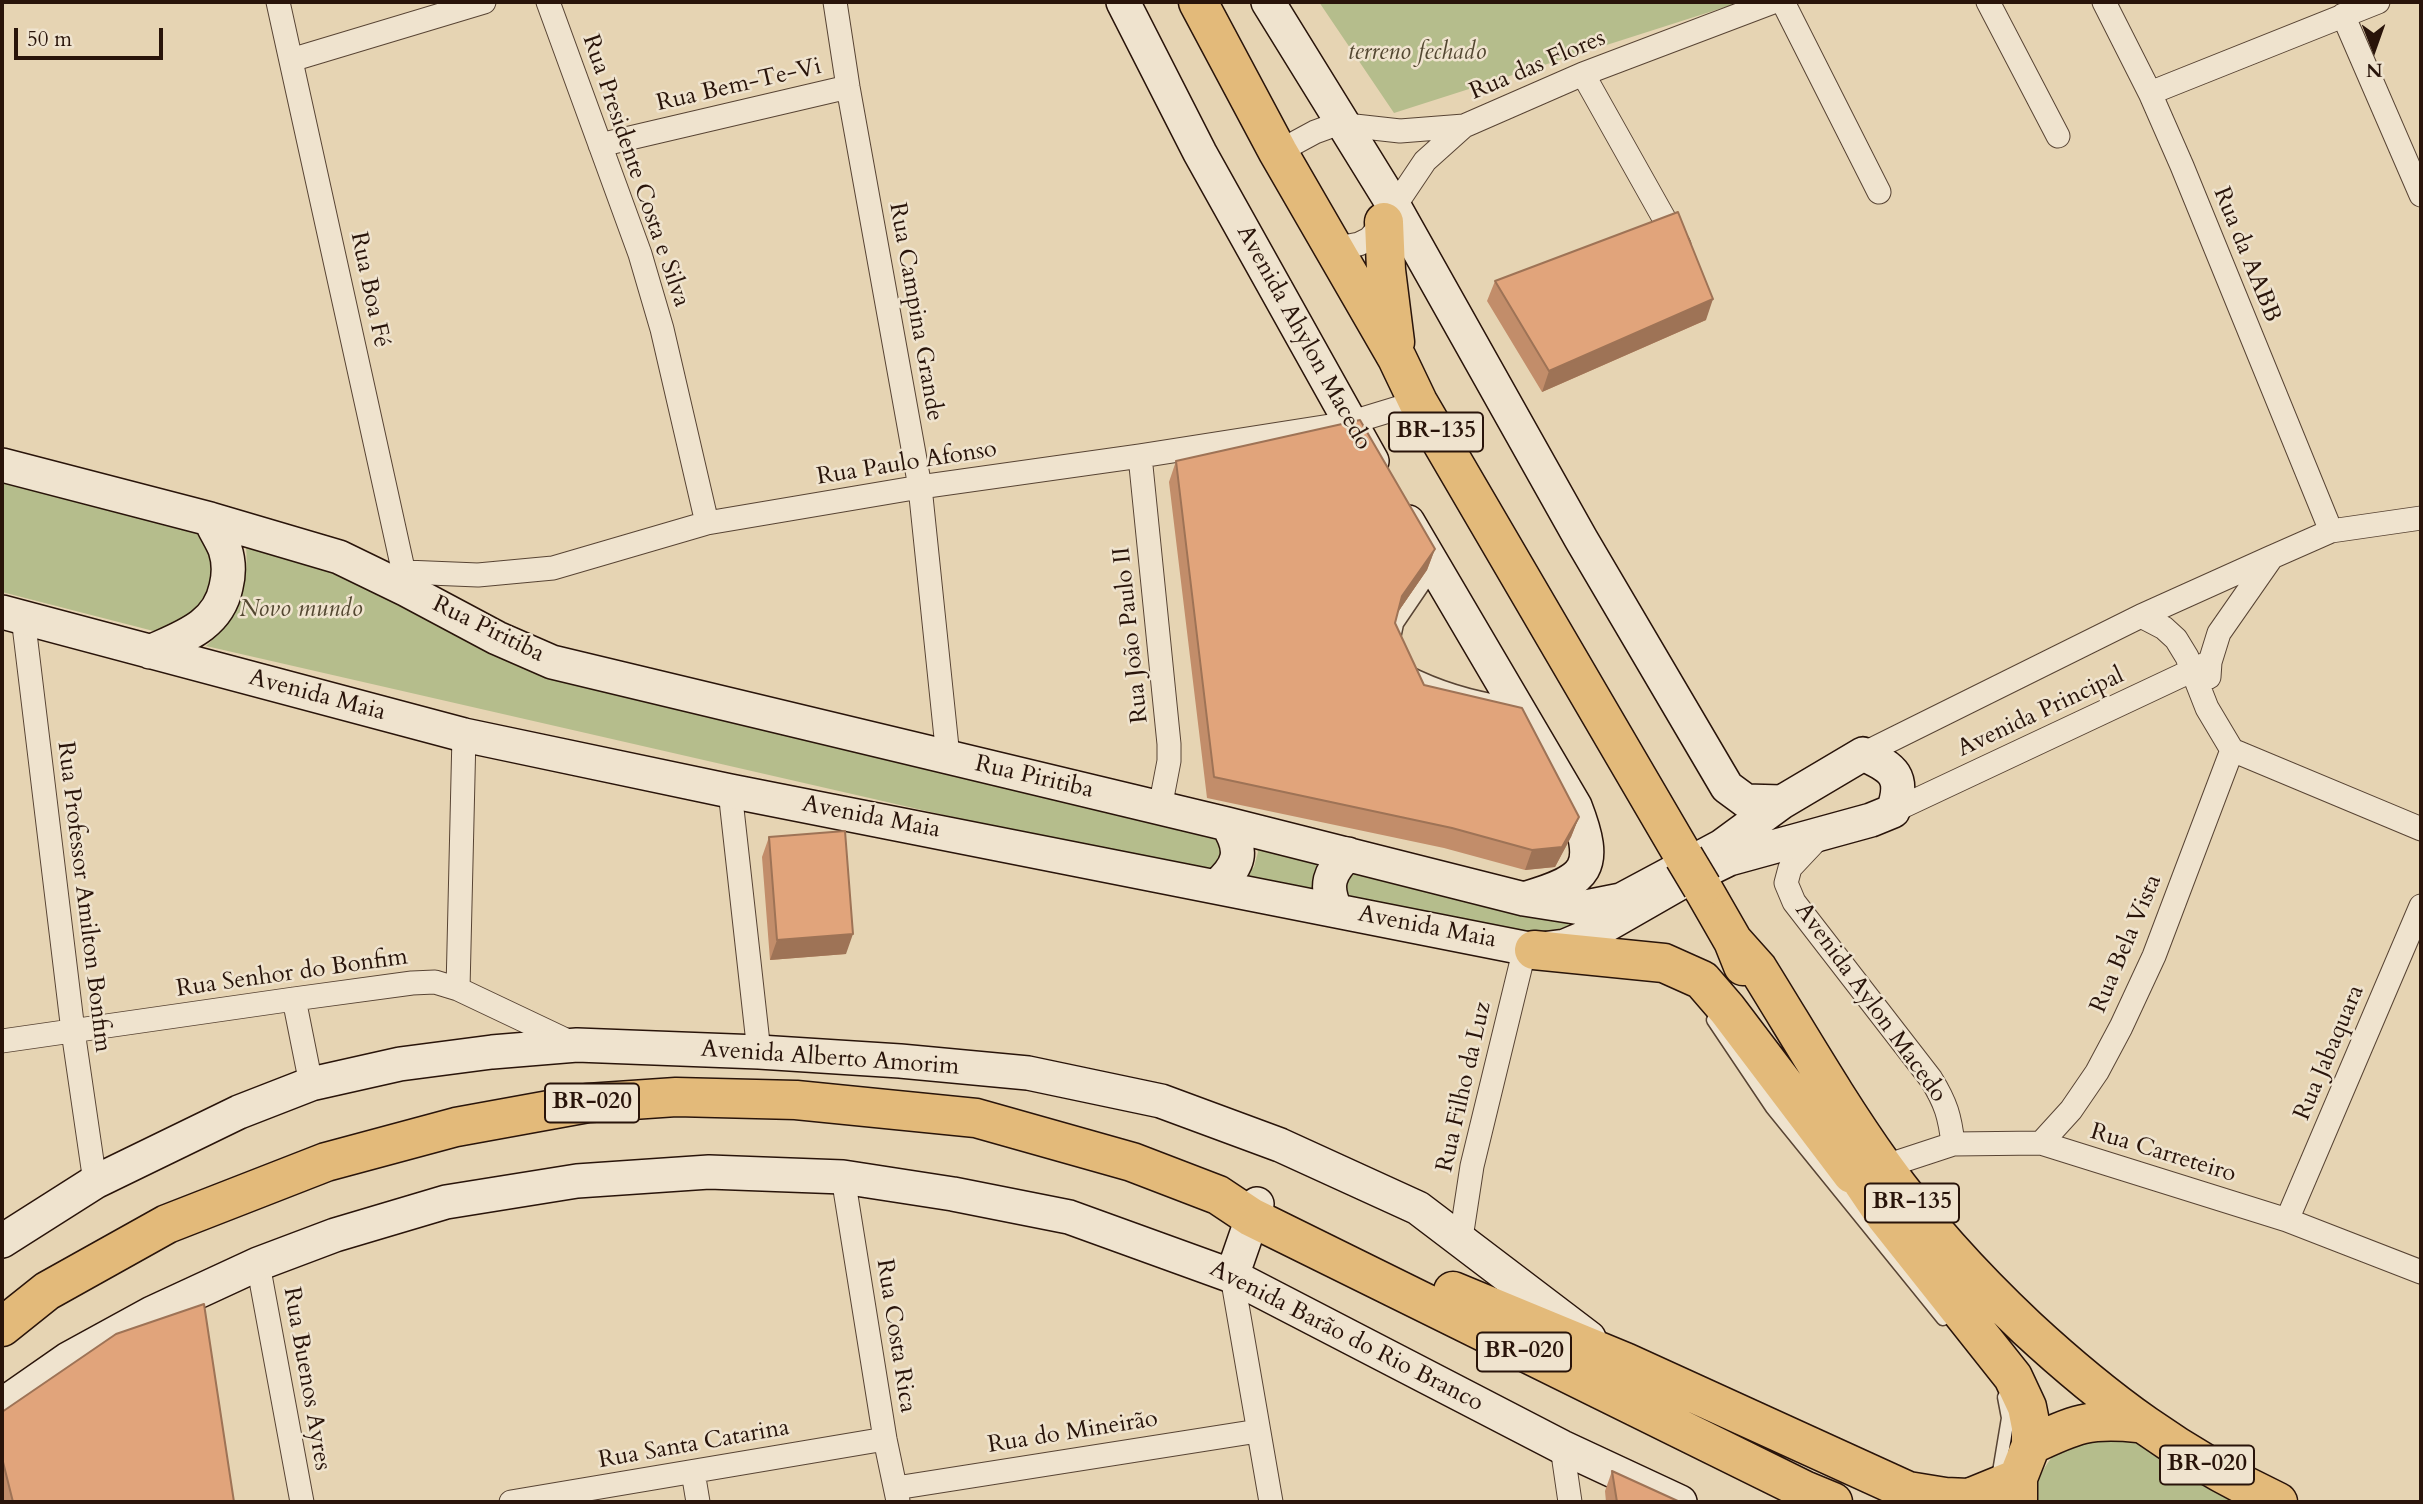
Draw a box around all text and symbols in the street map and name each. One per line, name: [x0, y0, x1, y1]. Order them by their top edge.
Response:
scale bar: [18, 14, 166, 58]
north arrow: [2339, 14, 2409, 84]
street label: Rua das Flores: [1466, 24, 1610, 108]
text: 50 m: [27, 25, 72, 54]
street label: Rua Presidente Costa e Silva: [575, 31, 695, 311]
park label: terreno fechado: [1348, 39, 1486, 67]
street label: Rua Bem-Te-Vi: [654, 53, 824, 119]
text: N: [2366, 57, 2383, 83]
street label: Rua da AABB: [2206, 183, 2286, 327]
street label: Rua Campina Grande: [882, 201, 948, 423]
street label: Avenida Ahylon Macedo: [1229, 220, 1377, 456]
street label: Rua Boa Fé: [343, 230, 395, 350]
road number: BR-135: [1389, 412, 1483, 452]
street label: Rua Paulo Afonso: [815, 436, 999, 492]
street label: Rua João Paulo II: [1108, 545, 1156, 725]
street label: Rua Piritiba: [427, 591, 549, 669]
park label: Novo mundo: [239, 596, 363, 624]
street label: Avenida Principal: [1953, 662, 2129, 764]
street label: Avenida Maia: [246, 664, 388, 728]
street label: Rua Professor Amilton Bonfim: [50, 740, 116, 1054]
street label: Rua Piritiba: [972, 750, 1096, 806]
street label: Avenida Maia: [799, 790, 943, 846]
street label: Rua Bela Vista: [2085, 871, 2169, 1017]
street label: Avenida Aylon Macedo: [1788, 898, 1952, 1108]
street label: Avenida Maia: [1355, 900, 1499, 956]
street label: Rua Senhor do Bonfim: [174, 943, 410, 1005]
street label: Rua Jabaquara: [2289, 981, 2371, 1125]
street label: Rua Filho da Luz: [1431, 999, 1499, 1175]
street label: Avenida Alberto Amorim: [700, 1036, 960, 1082]
road number: BR-020: [545, 1084, 639, 1122]
street label: Rua Carreteiro: [2087, 1118, 2239, 1190]
road number: BR-135: [1865, 1184, 1959, 1222]
street label: Avenida Barão do Rio Branco: [1204, 1255, 1488, 1419]
street label: Rua Costa Rica: [869, 1257, 921, 1415]
street label: Rua Buenos Ayres: [276, 1285, 336, 1473]
road number: BR-020: [1477, 1332, 1571, 1372]
street label: Rua do Mineirão: [986, 1405, 1160, 1461]
street label: Rua Santa Catarina: [596, 1414, 792, 1476]
road number: BR-020: [2160, 1446, 2254, 1484]

